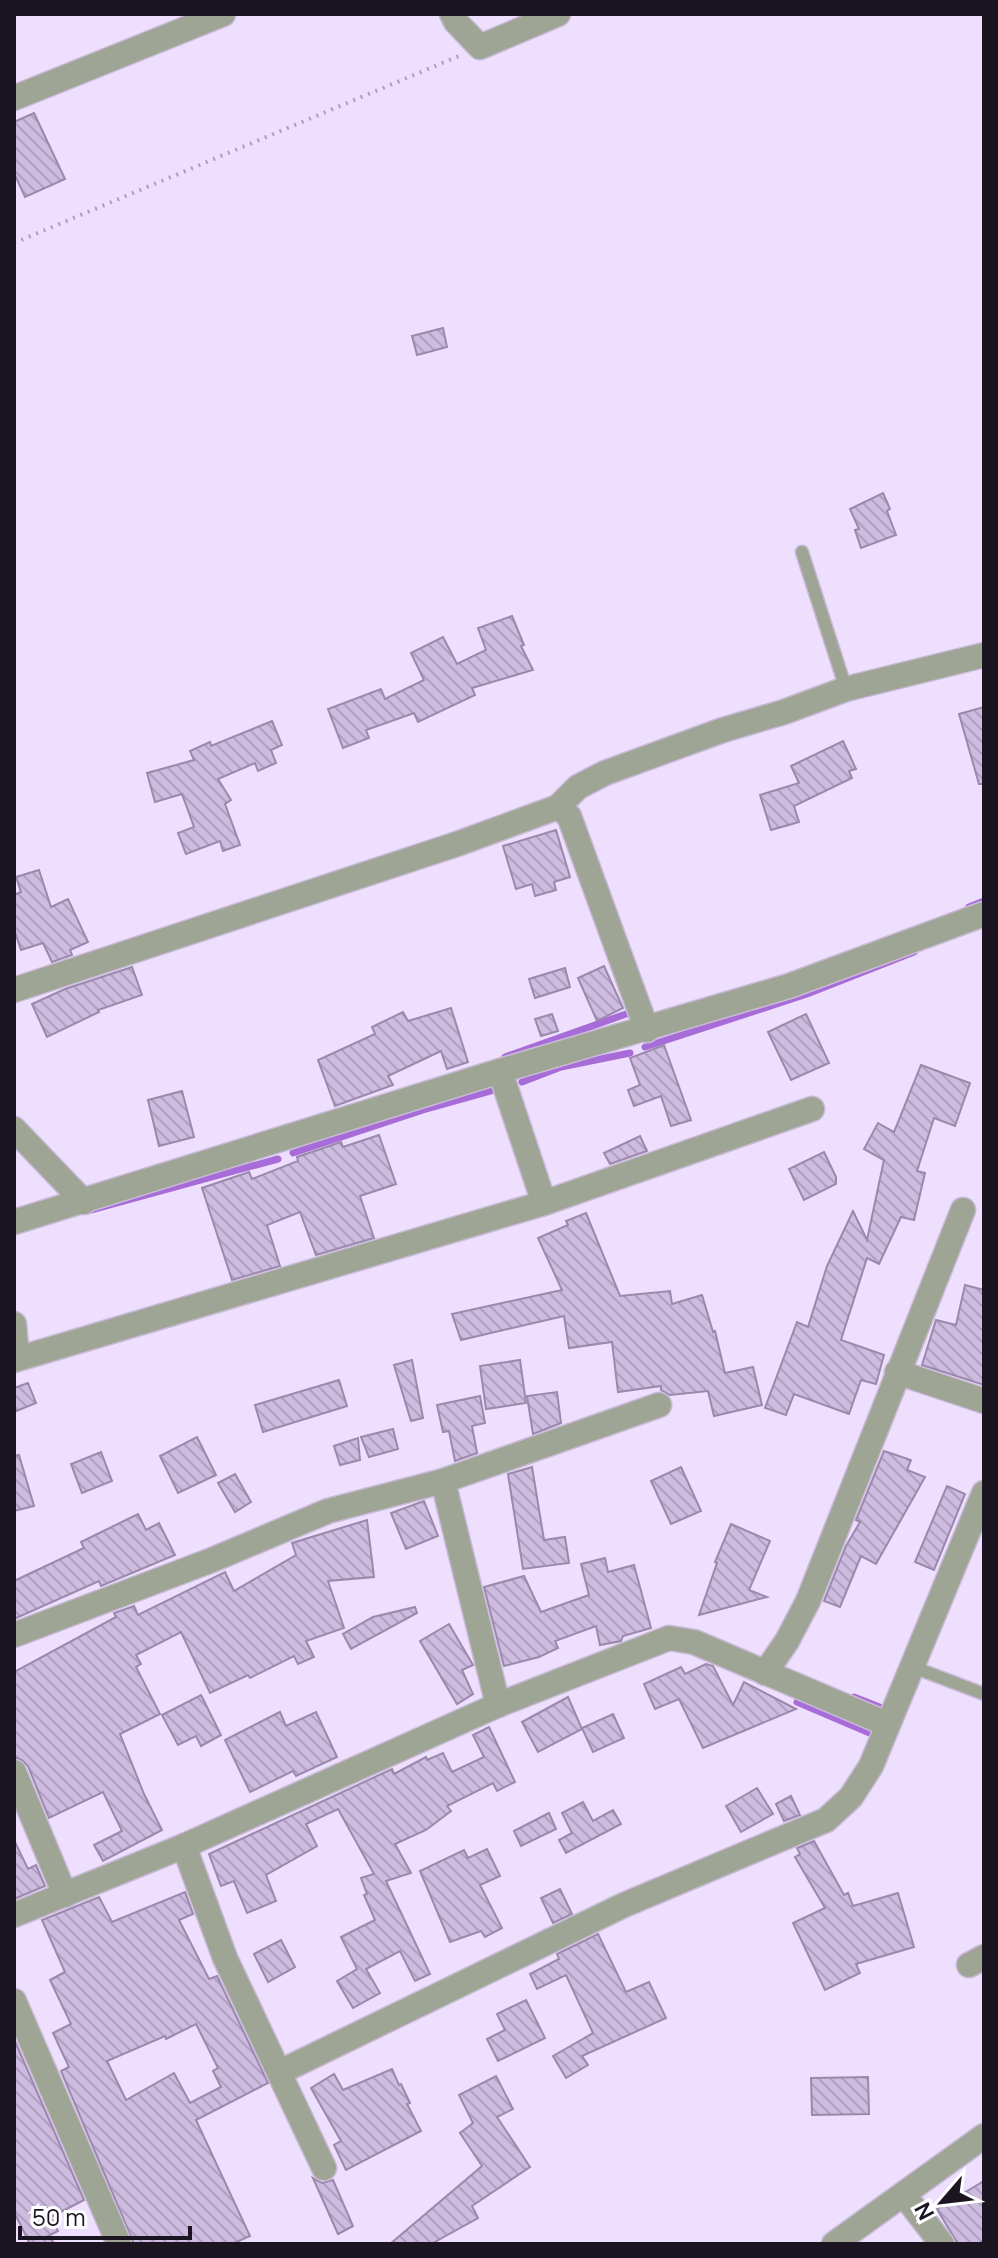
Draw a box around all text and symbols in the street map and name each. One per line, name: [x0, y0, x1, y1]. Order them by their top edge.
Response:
north arrow: [902, 2162, 982, 2242]
scale bar: [20, 2190, 190, 2240]
text: N: [907, 2197, 941, 2225]
text: 50 m: [32, 2200, 86, 2233]

